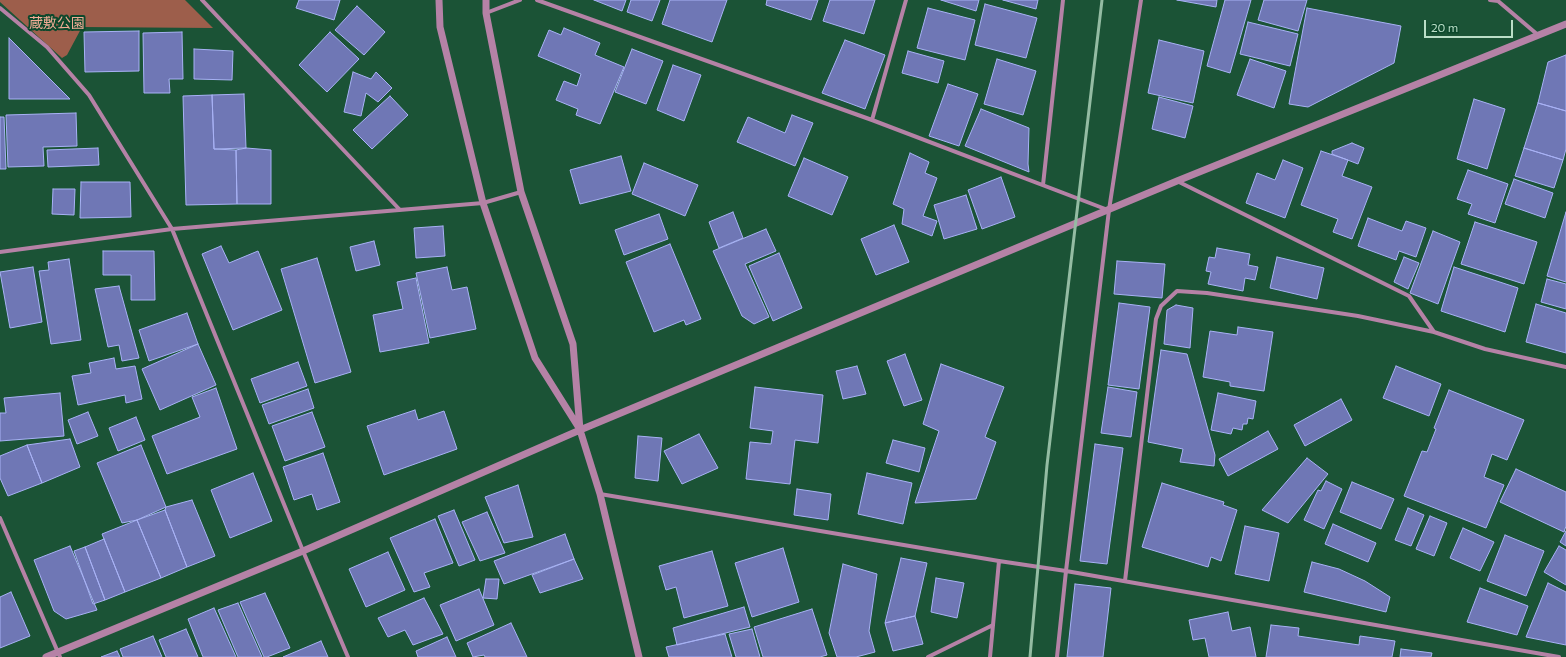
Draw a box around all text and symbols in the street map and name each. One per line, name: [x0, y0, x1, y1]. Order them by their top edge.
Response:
scale bar: [1426, 12, 1515, 38]
park label: 蔵敷公園: [29, 15, 85, 31]
text: 20 m: [1431, 20, 1458, 34]

